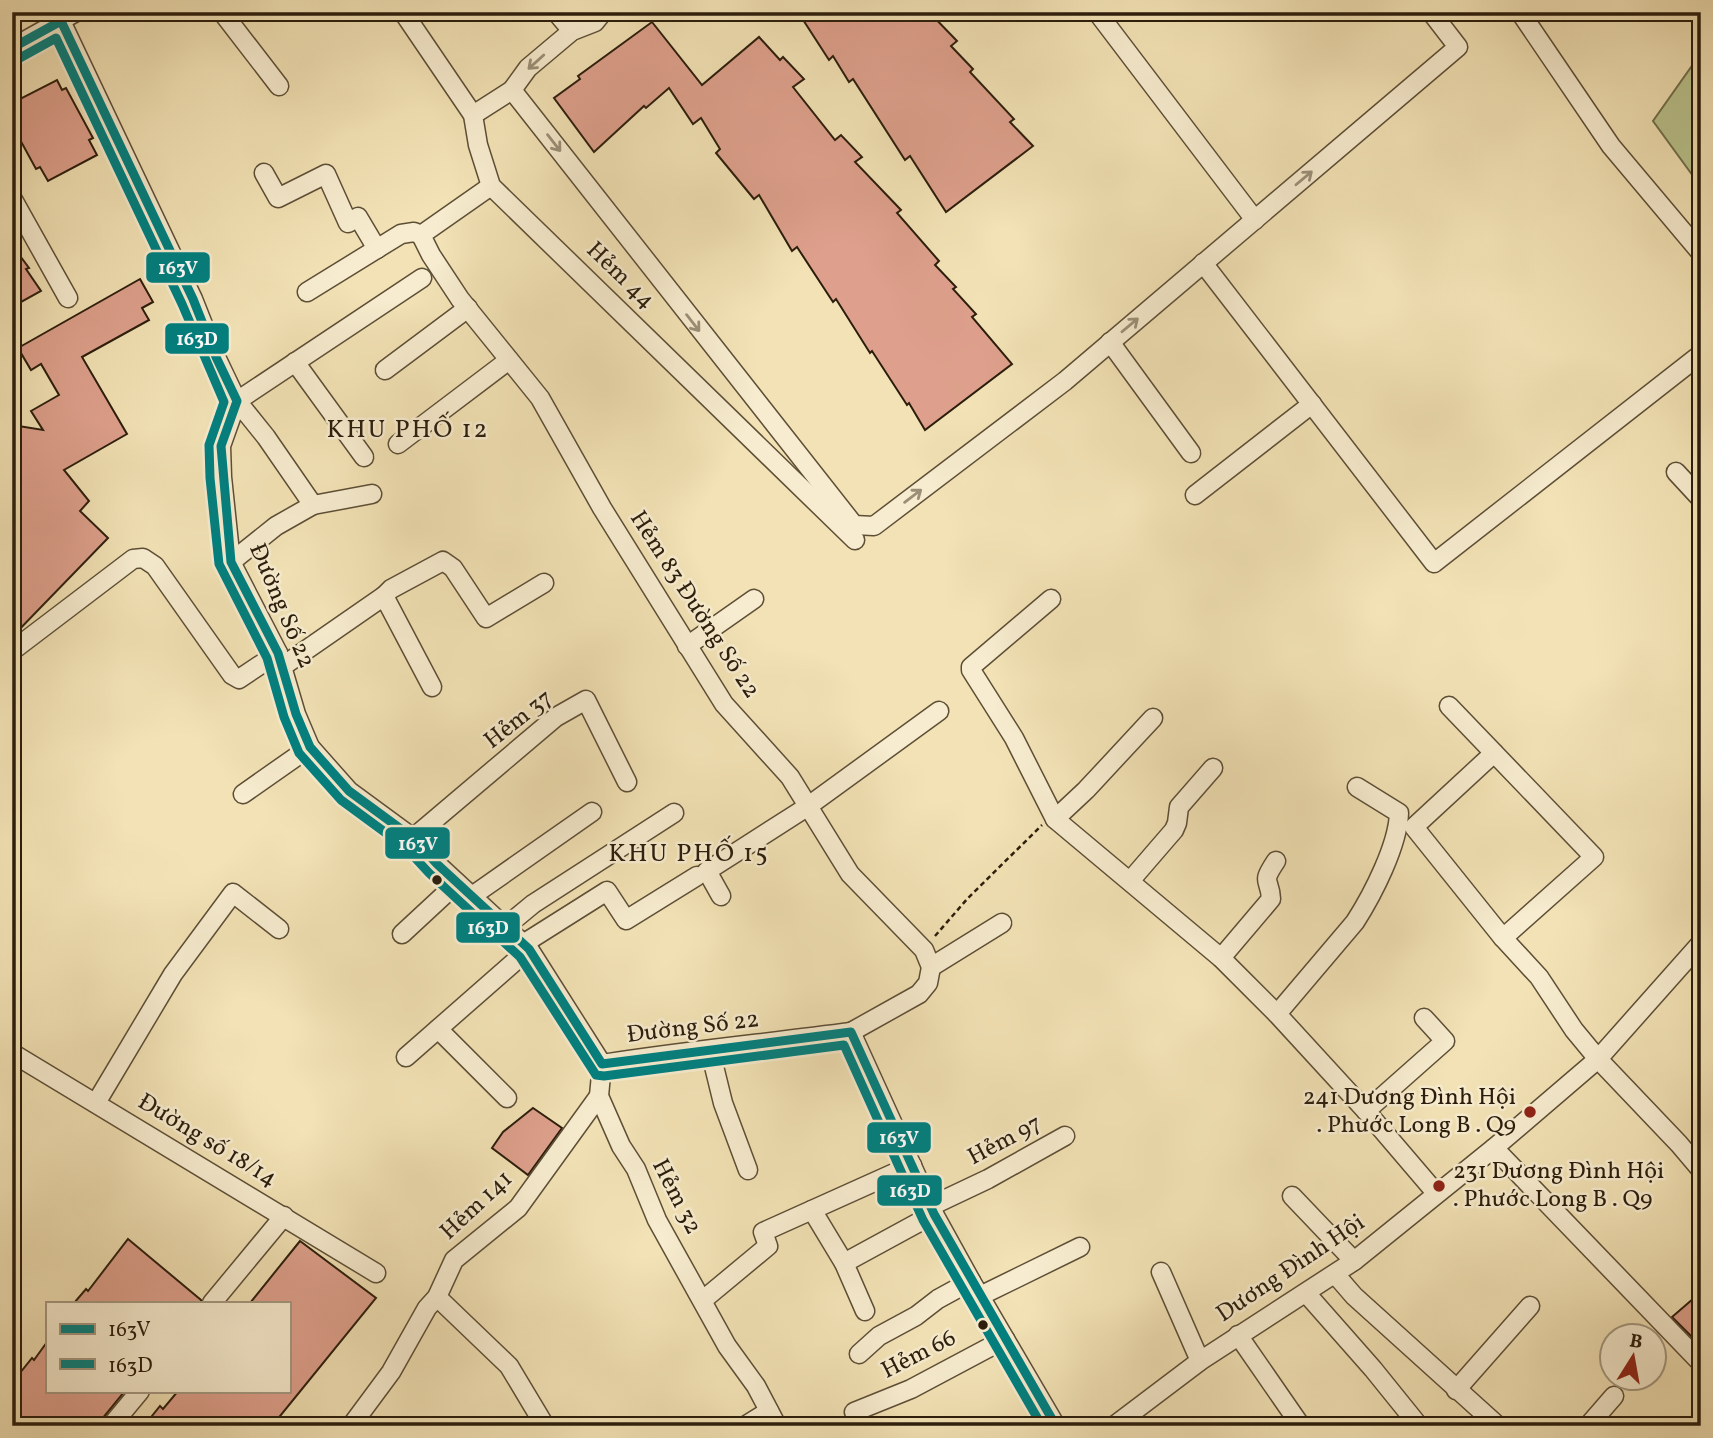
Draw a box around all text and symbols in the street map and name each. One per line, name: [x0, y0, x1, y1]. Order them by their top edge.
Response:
one-way arrow: [527, 54, 545, 70]
one-way arrow: [546, 134, 561, 152]
one-way arrow: [1294, 170, 1312, 186]
street label: Hẻm 44: [578, 235, 662, 317]
line badge: 163V: [145, 251, 211, 284]
text: 163V: [158, 256, 198, 282]
one-way arrow: [686, 313, 701, 332]
one-way arrow: [1121, 317, 1139, 333]
line badge: 163D: [164, 322, 230, 355]
text: 163D: [176, 327, 218, 353]
district label: KHU PHỐ 12: [327, 411, 489, 448]
one-way arrow: [903, 489, 922, 504]
street label: Hẻm 83 Đường Số 22: [620, 504, 768, 706]
street label: Đường Số 22: [239, 538, 323, 674]
street label: Hẻm 37: [477, 682, 561, 758]
line badge: 163V: [384, 826, 451, 860]
text: 163V: [398, 832, 438, 858]
district label: KHU PHỐ 15: [608, 835, 770, 872]
unlabelled marker: [430, 873, 444, 887]
line badge: 163D: [455, 911, 521, 944]
text: 163D: [467, 916, 509, 942]
street label: Đường Số 22: [625, 1003, 761, 1053]
place label: 241 Dương Đình Hội . Phước Long B . Q9: [1303, 1081, 1516, 1143]
street label: Đường số 18/14: [131, 1086, 283, 1196]
marker: 241 Dương Đình Hội . Phước Long B . Q9: [1522, 1104, 1538, 1120]
street label: Hẻm 97: [962, 1107, 1048, 1175]
line badge: 163V: [866, 1121, 932, 1154]
text: 163V: [879, 1126, 919, 1152]
street label: Hẻm 32: [643, 1153, 709, 1241]
place label: 231 Dương Đình Hội . Phước Long B . Q9: [1453, 1155, 1664, 1217]
street label: Hẻm 141: [433, 1163, 521, 1249]
line badge: 163D: [876, 1174, 943, 1207]
marker: 231 Dương Đình Hội . Phước Long B . Q9: [1431, 1178, 1447, 1194]
text: 163D: [889, 1179, 931, 1205]
street label: Dương Đình Hội: [1210, 1207, 1372, 1331]
legend: [46, 1302, 290, 1392]
text: 163V: [108, 1316, 151, 1345]
unlabelled marker: [976, 1318, 990, 1332]
street label: Hẻm 66: [876, 1322, 962, 1388]
north arrow: [1598, 1322, 1668, 1392]
text: B: [1627, 1328, 1645, 1356]
text: 163D: [108, 1352, 153, 1381]

